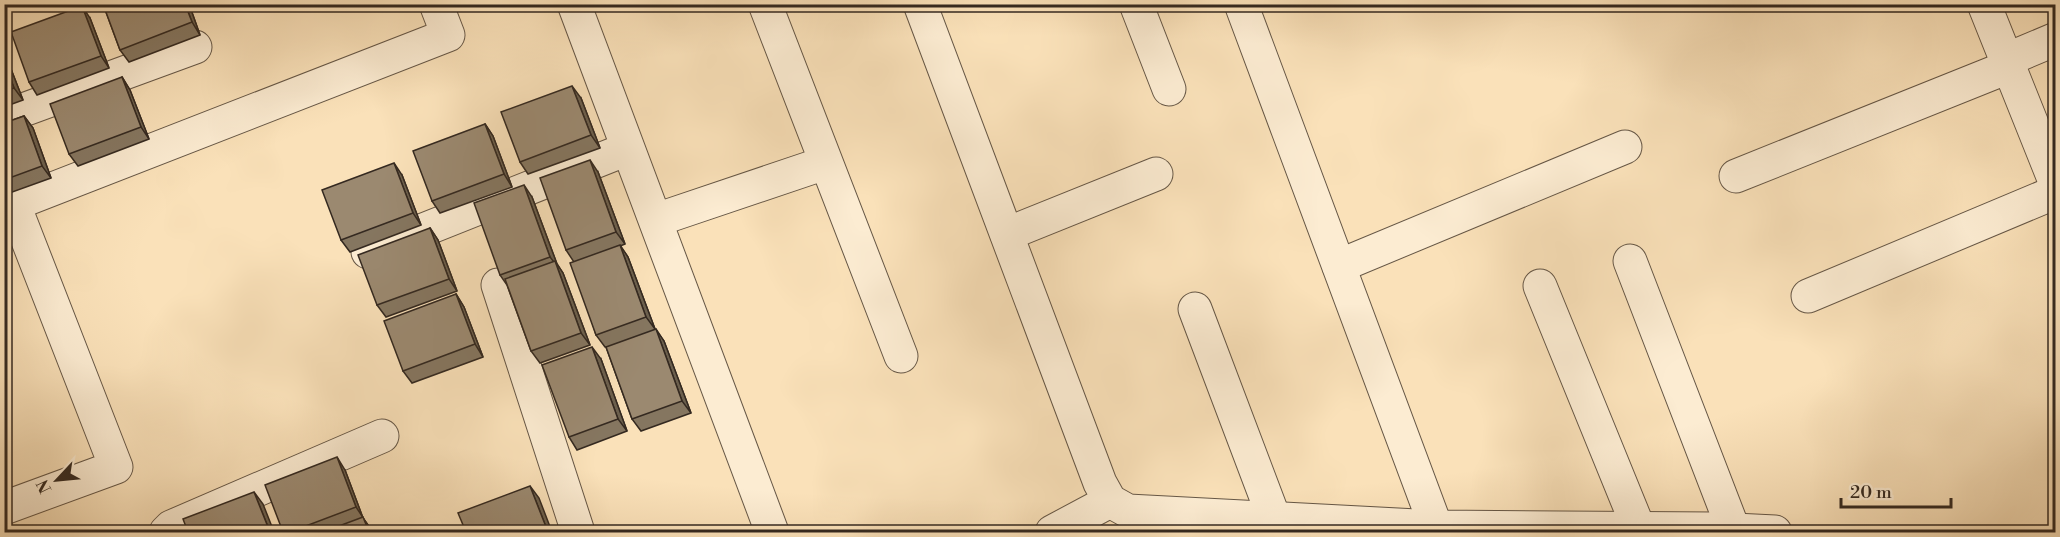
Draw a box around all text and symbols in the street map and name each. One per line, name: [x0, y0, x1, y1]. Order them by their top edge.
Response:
north arrow: [27, 450, 87, 510]
scale bar: [1841, 471, 1950, 509]
text: N: [33, 476, 56, 496]
text: 20 m: [1850, 481, 1892, 504]

